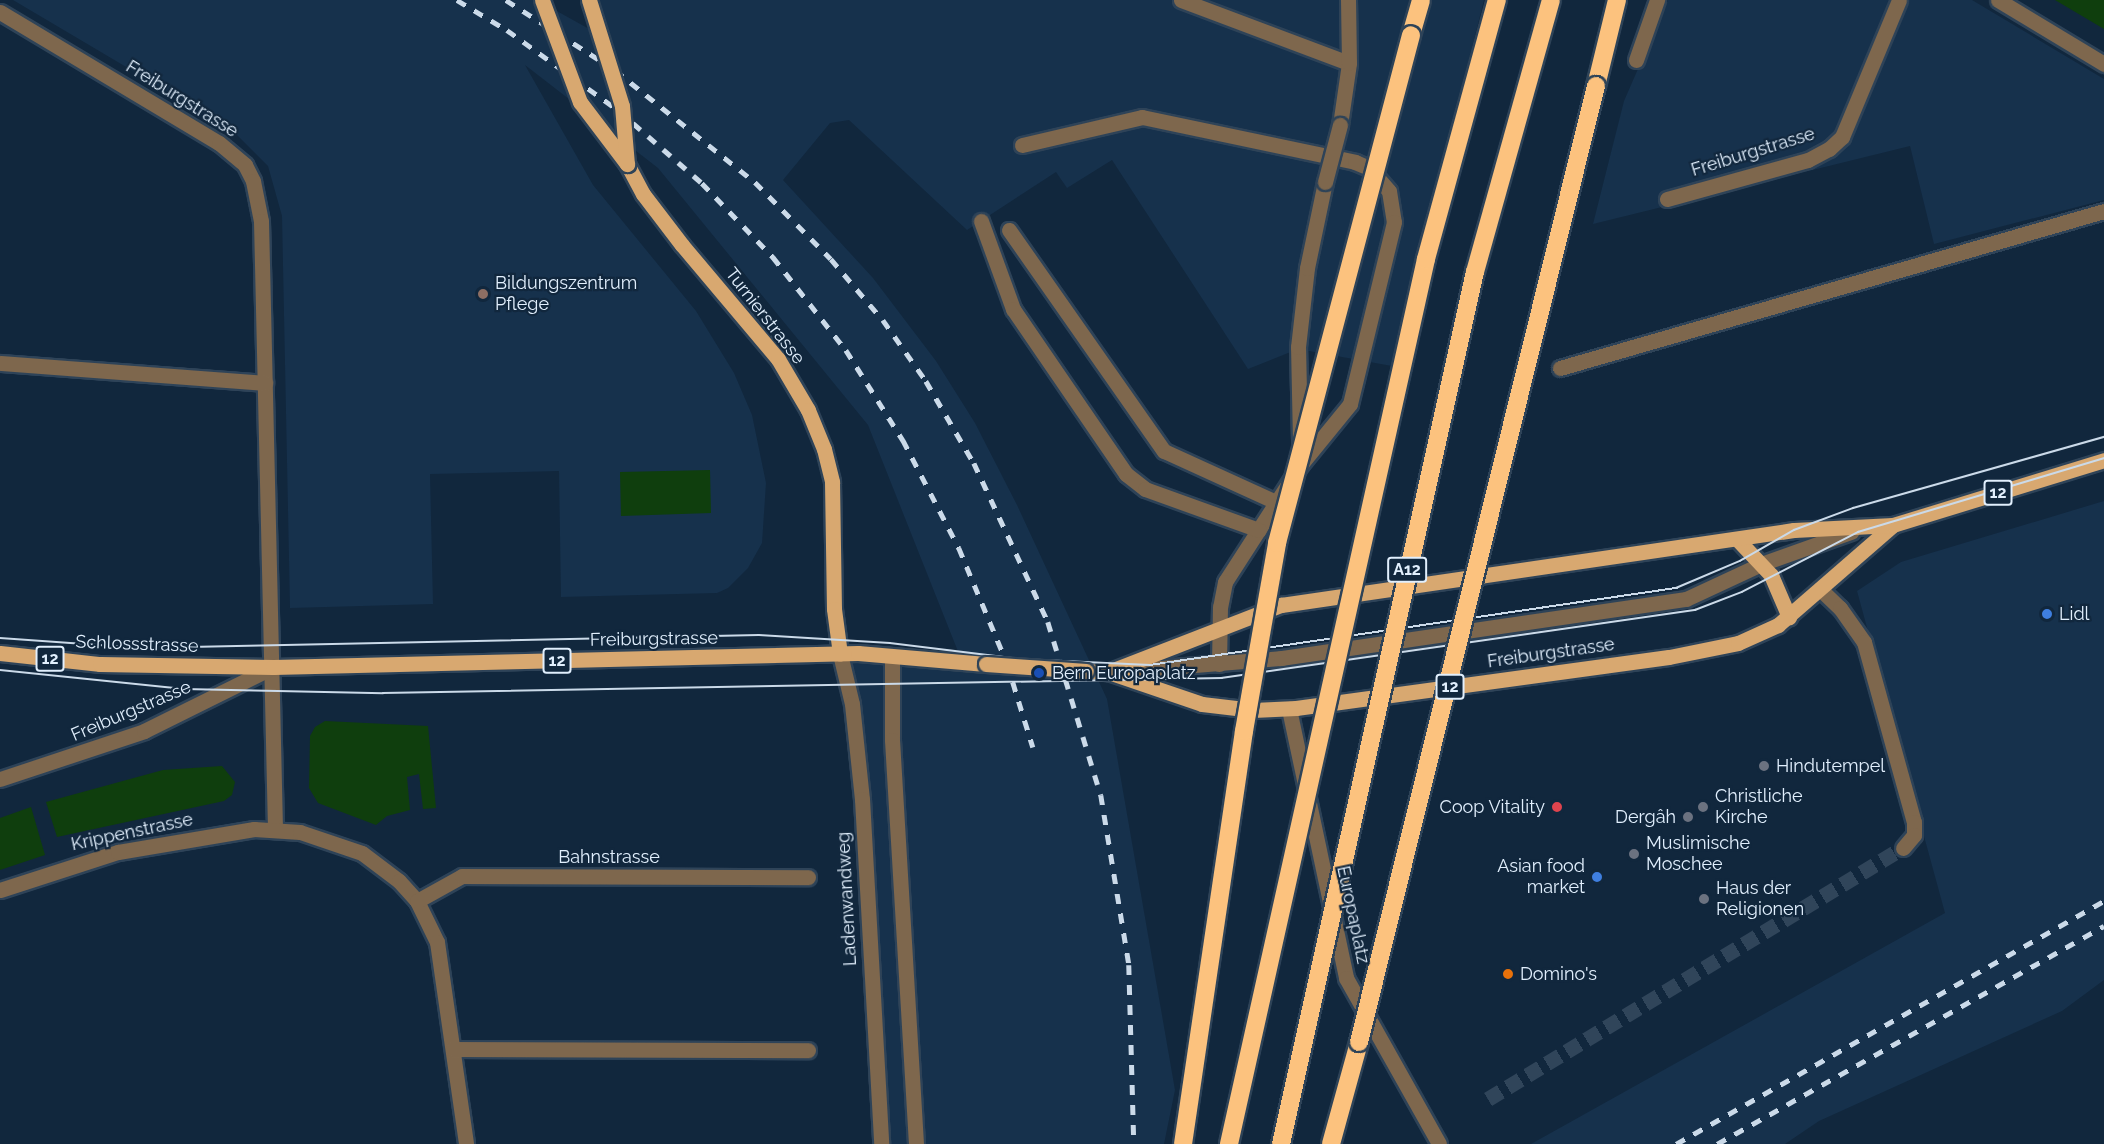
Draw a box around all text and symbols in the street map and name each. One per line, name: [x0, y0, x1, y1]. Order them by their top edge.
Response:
street label: Freiburgstrasse: [122, 56, 242, 142]
street label: Freiburgstrasse: [1689, 123, 1817, 181]
street label: Turnierstrasse: [721, 263, 809, 369]
place label: Bildungszentrum Pflege: [495, 273, 637, 316]
marker: Bildungszentrum Pflege: [476, 287, 490, 301]
road number: 12: [1983, 480, 2013, 506]
road number: A12: [1386, 557, 1428, 583]
place label: Lidl: [2059, 603, 2090, 625]
marker: Lidl: [2040, 607, 2054, 621]
street label: Freiburgstrasse: [590, 627, 718, 651]
street label: Schlossstrasse: [75, 631, 199, 657]
street label: Freiburgstrasse: [1486, 633, 1616, 673]
road number: 12: [35, 646, 65, 672]
road number: 12: [542, 648, 572, 674]
place label: Bern Europaplatz: [1052, 662, 1196, 684]
marker: Bern Europaplatz: [1030, 664, 1048, 682]
road number: 12: [1435, 674, 1465, 700]
street label: Freiburgstrasse: [68, 676, 194, 746]
place label: Hindutempel: [1776, 755, 1885, 777]
marker: Hindutempel: [1757, 759, 1771, 773]
place label: Christliche Kirche: [1715, 786, 1803, 828]
place label: Coop Vitality: [1439, 796, 1545, 818]
marker: Coop Vitality: [1550, 800, 1564, 814]
marker: Christliche Kirche: [1696, 800, 1710, 814]
place label: Dergâh: [1615, 806, 1676, 828]
street label: Krippenstrasse: [69, 809, 195, 855]
marker: Dergâh: [1681, 810, 1695, 824]
street label: Ladenwandweg: [833, 831, 861, 967]
place label: Muslimische Moschee: [1646, 833, 1750, 876]
street label: Bahnstrasse: [558, 846, 660, 868]
marker: Muslimische Moschee: [1627, 847, 1641, 861]
place label: Asian food market: [1497, 856, 1585, 898]
street label: Europaplatz: [1332, 864, 1374, 966]
marker: Asian food market: [1590, 870, 1604, 884]
place label: Haus der Religionen: [1716, 878, 1804, 920]
marker: Haus der Religionen: [1697, 892, 1711, 906]
place label: Domino's: [1520, 963, 1597, 985]
marker: Domino's: [1501, 967, 1515, 981]

